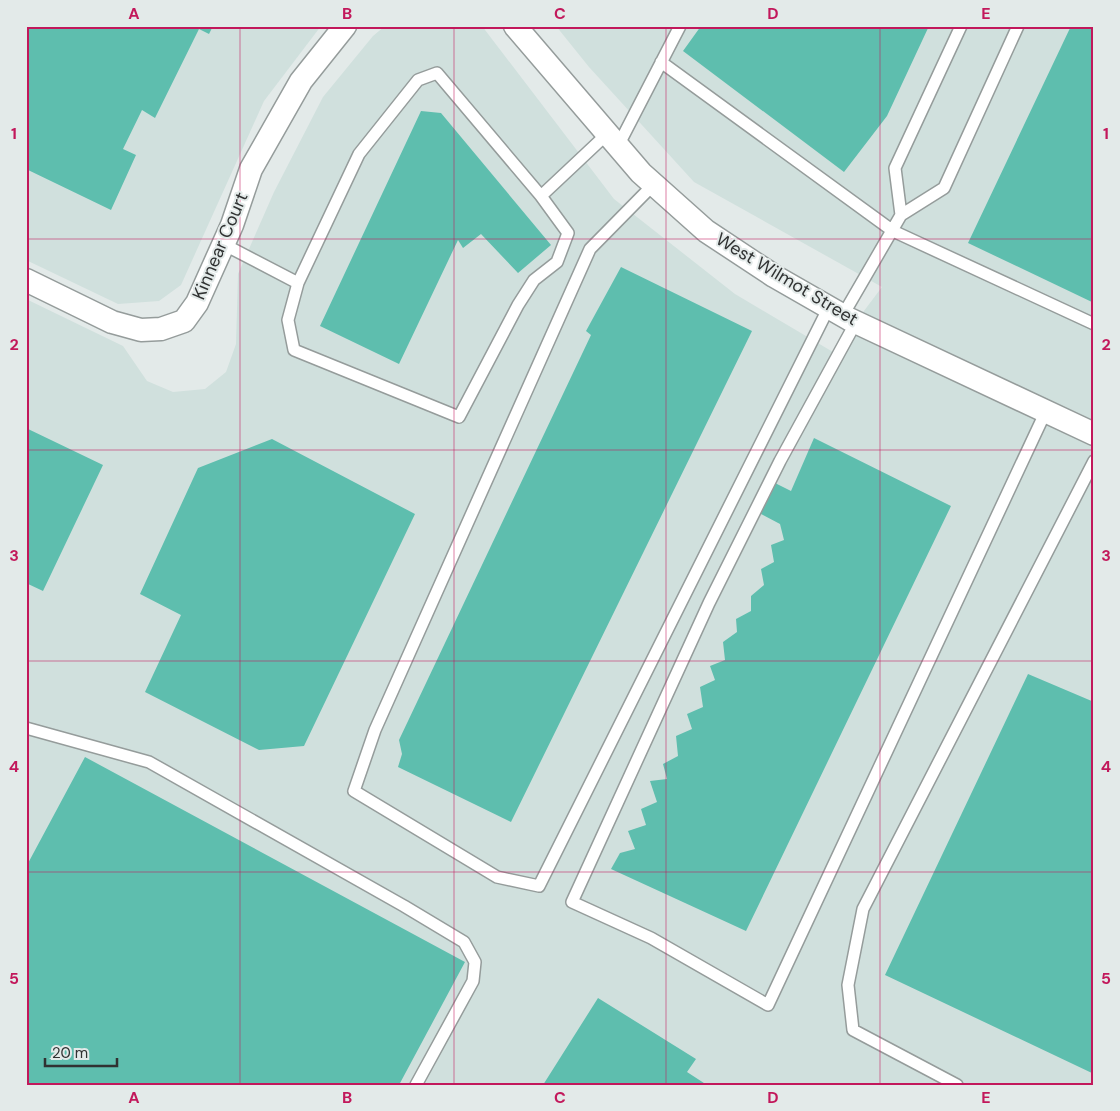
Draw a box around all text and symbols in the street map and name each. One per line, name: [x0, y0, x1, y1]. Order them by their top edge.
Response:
text: A: [128, 3, 140, 24]
text: B: [342, 3, 352, 24]
text: C: [554, 3, 566, 24]
text: D: [767, 3, 779, 24]
text: E: [981, 3, 991, 24]
text: 1: [11, 123, 17, 144]
text: 1: [1103, 123, 1109, 144]
street label: Kinnear Court: [187, 189, 253, 303]
street label: West Wilmot Street: [711, 227, 863, 331]
text: 2: [9, 334, 19, 355]
text: 2: [1101, 334, 1111, 355]
text: 3: [9, 545, 19, 566]
text: 3: [1101, 545, 1111, 566]
text: 4: [9, 756, 19, 777]
text: 4: [1101, 756, 1111, 777]
text: 5: [9, 968, 19, 989]
text: 5: [1101, 968, 1111, 989]
scale bar: [45, 1036, 118, 1068]
text: 20 m: [52, 1043, 88, 1063]
text: A: [128, 1087, 140, 1108]
text: B: [342, 1087, 352, 1108]
text: C: [554, 1087, 566, 1108]
text: D: [767, 1087, 779, 1108]
text: E: [981, 1087, 991, 1108]

